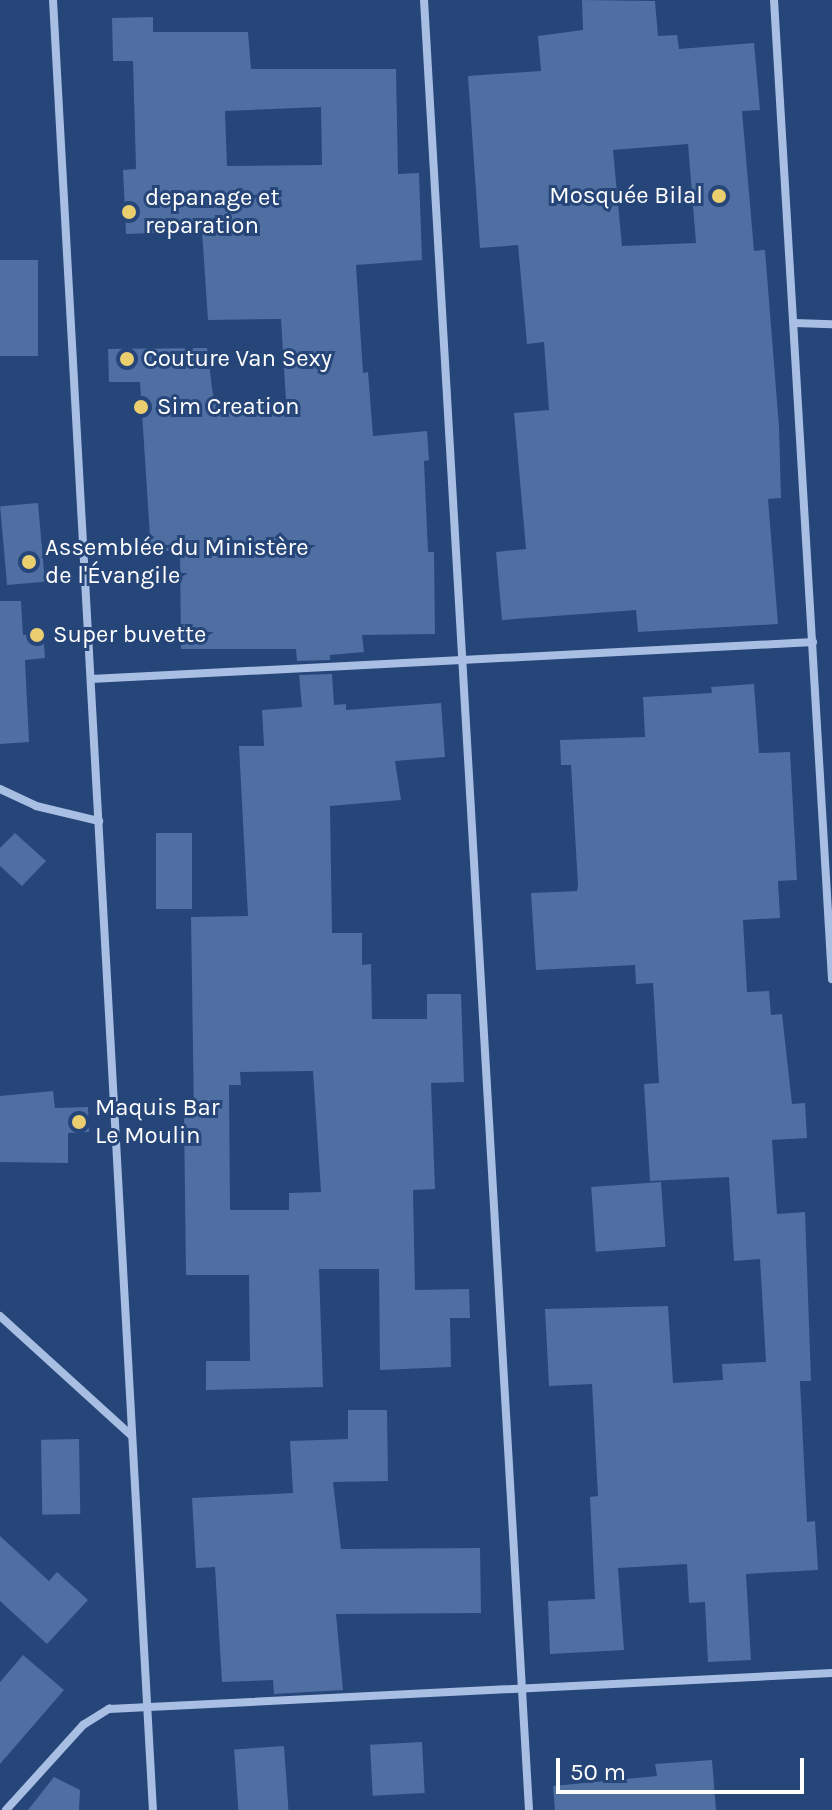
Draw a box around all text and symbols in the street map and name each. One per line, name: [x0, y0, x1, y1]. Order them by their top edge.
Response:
place label: Mosquée Bilal: [549, 182, 703, 210]
place label: depanage et reparation: [145, 184, 279, 240]
marker: Mosquée Bilal: [710, 187, 728, 205]
marker: depanage et reparation: [120, 203, 138, 221]
place label: Couture Van Sexy: [143, 345, 332, 373]
marker: Couture Van Sexy: [118, 350, 136, 368]
place label: Sim Creation: [157, 393, 300, 421]
marker: Sim Creation: [132, 398, 150, 416]
place label: Assemblée du Ministère de l'Évangile: [45, 534, 309, 590]
marker: Assemblée du Ministère de l'Évangile: [20, 553, 38, 571]
place label: Super buvette: [53, 621, 206, 649]
marker: Super buvette: [28, 626, 46, 644]
place label: Maquis Bar Le Moulin: [95, 1094, 219, 1150]
marker: Maquis Bar Le Moulin: [70, 1113, 88, 1131]
scale bar: [560, 1742, 808, 1792]
text: 50 m: [570, 1758, 626, 1786]

